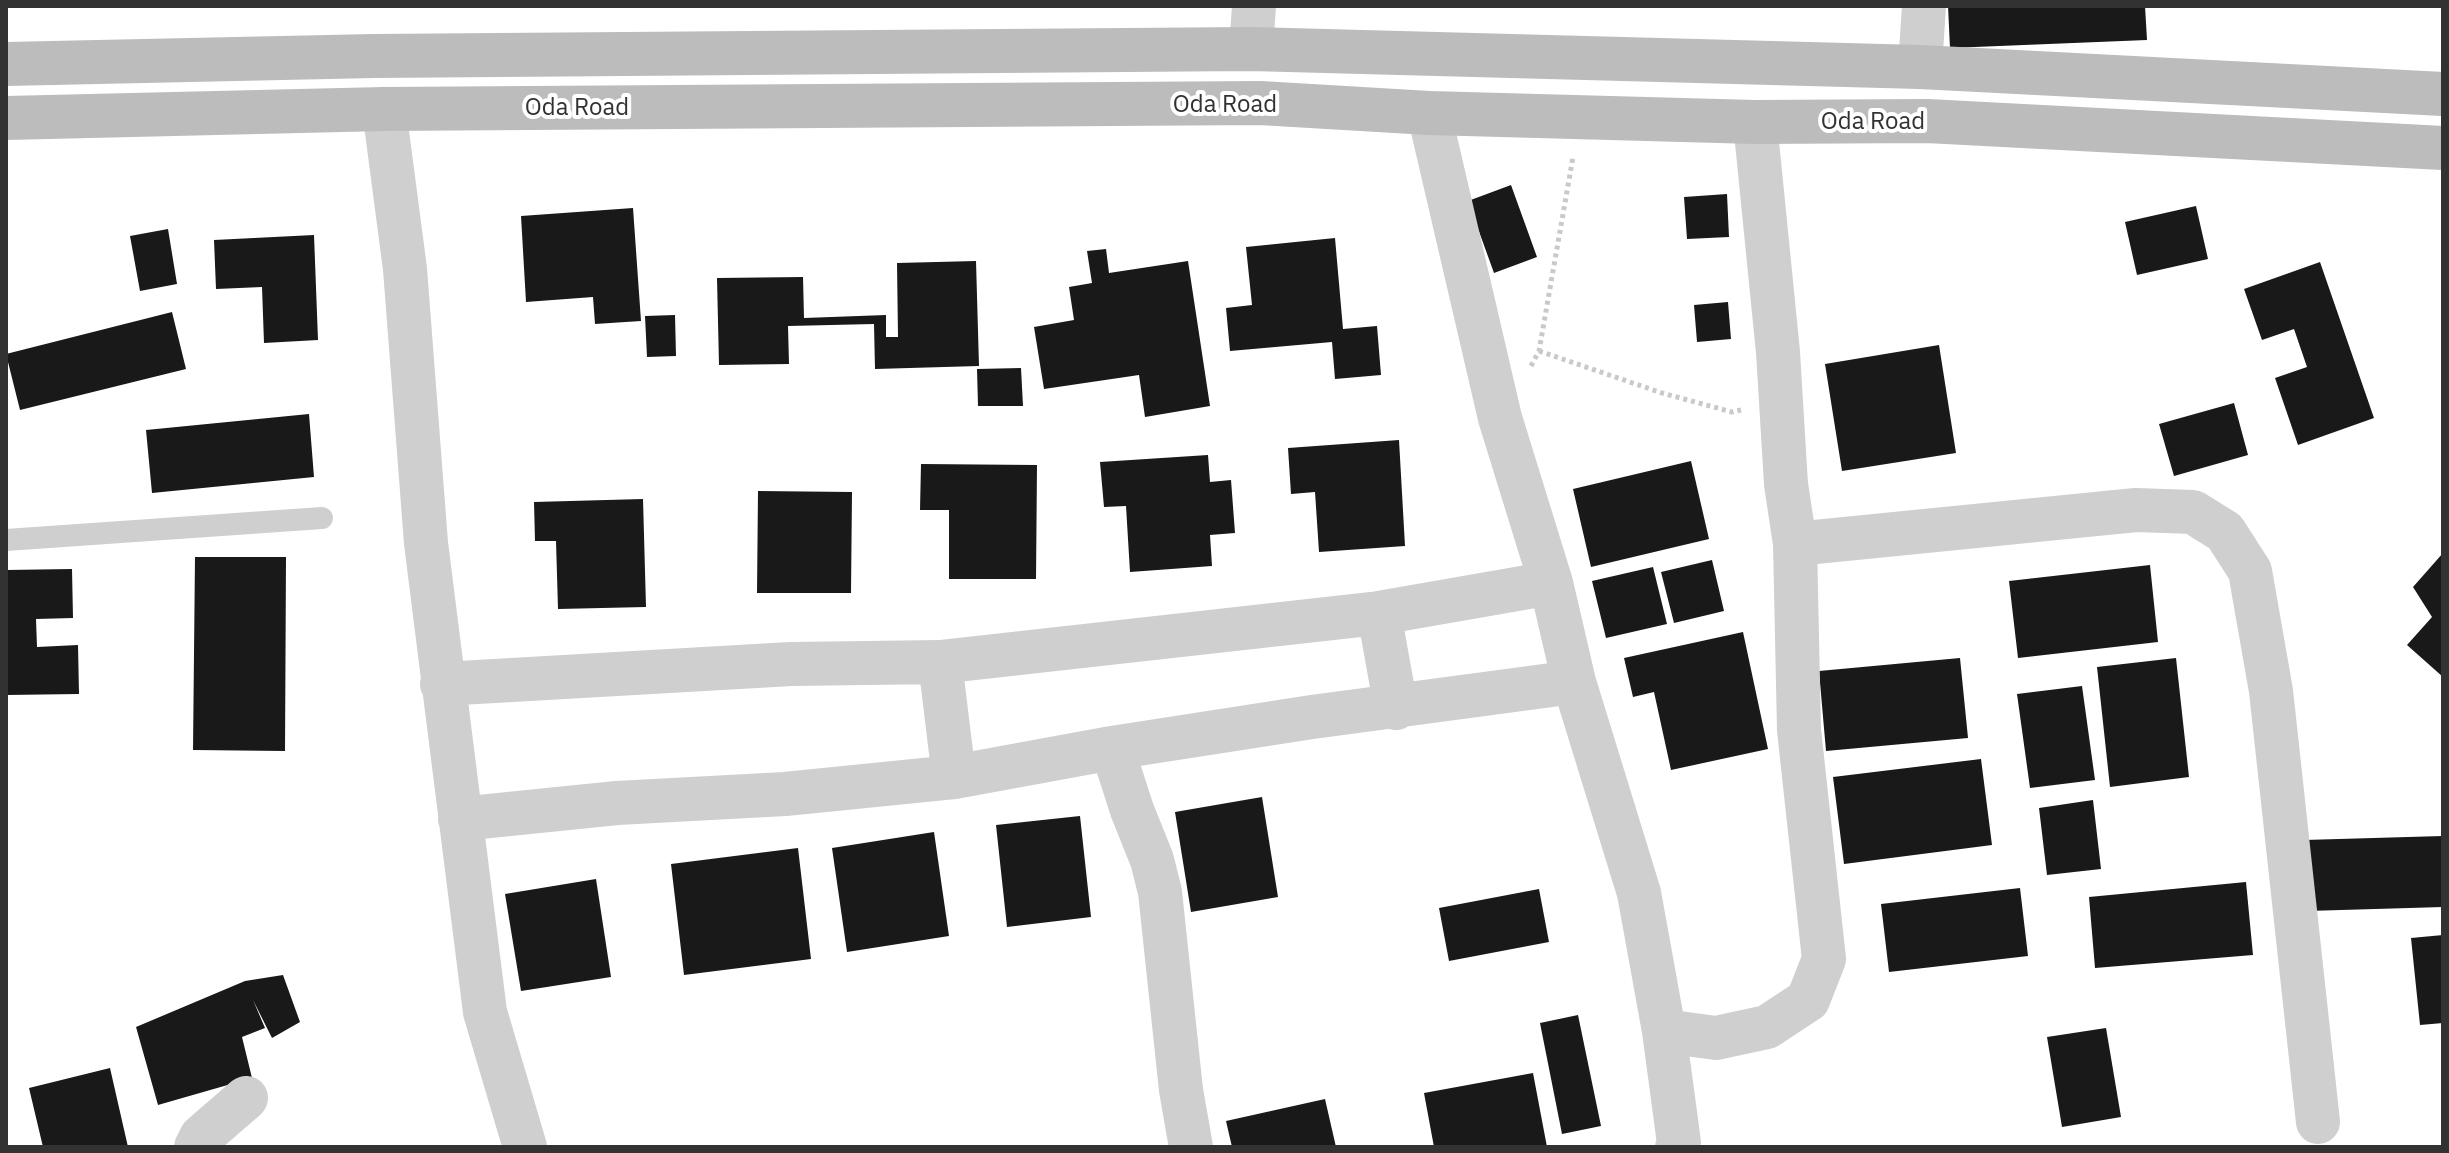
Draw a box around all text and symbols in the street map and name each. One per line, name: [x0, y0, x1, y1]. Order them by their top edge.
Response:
street label: Oda Road: [1173, 91, 1277, 119]
street label: Oda Road: [525, 94, 629, 122]
street label: Oda Road: [1821, 108, 1925, 136]

